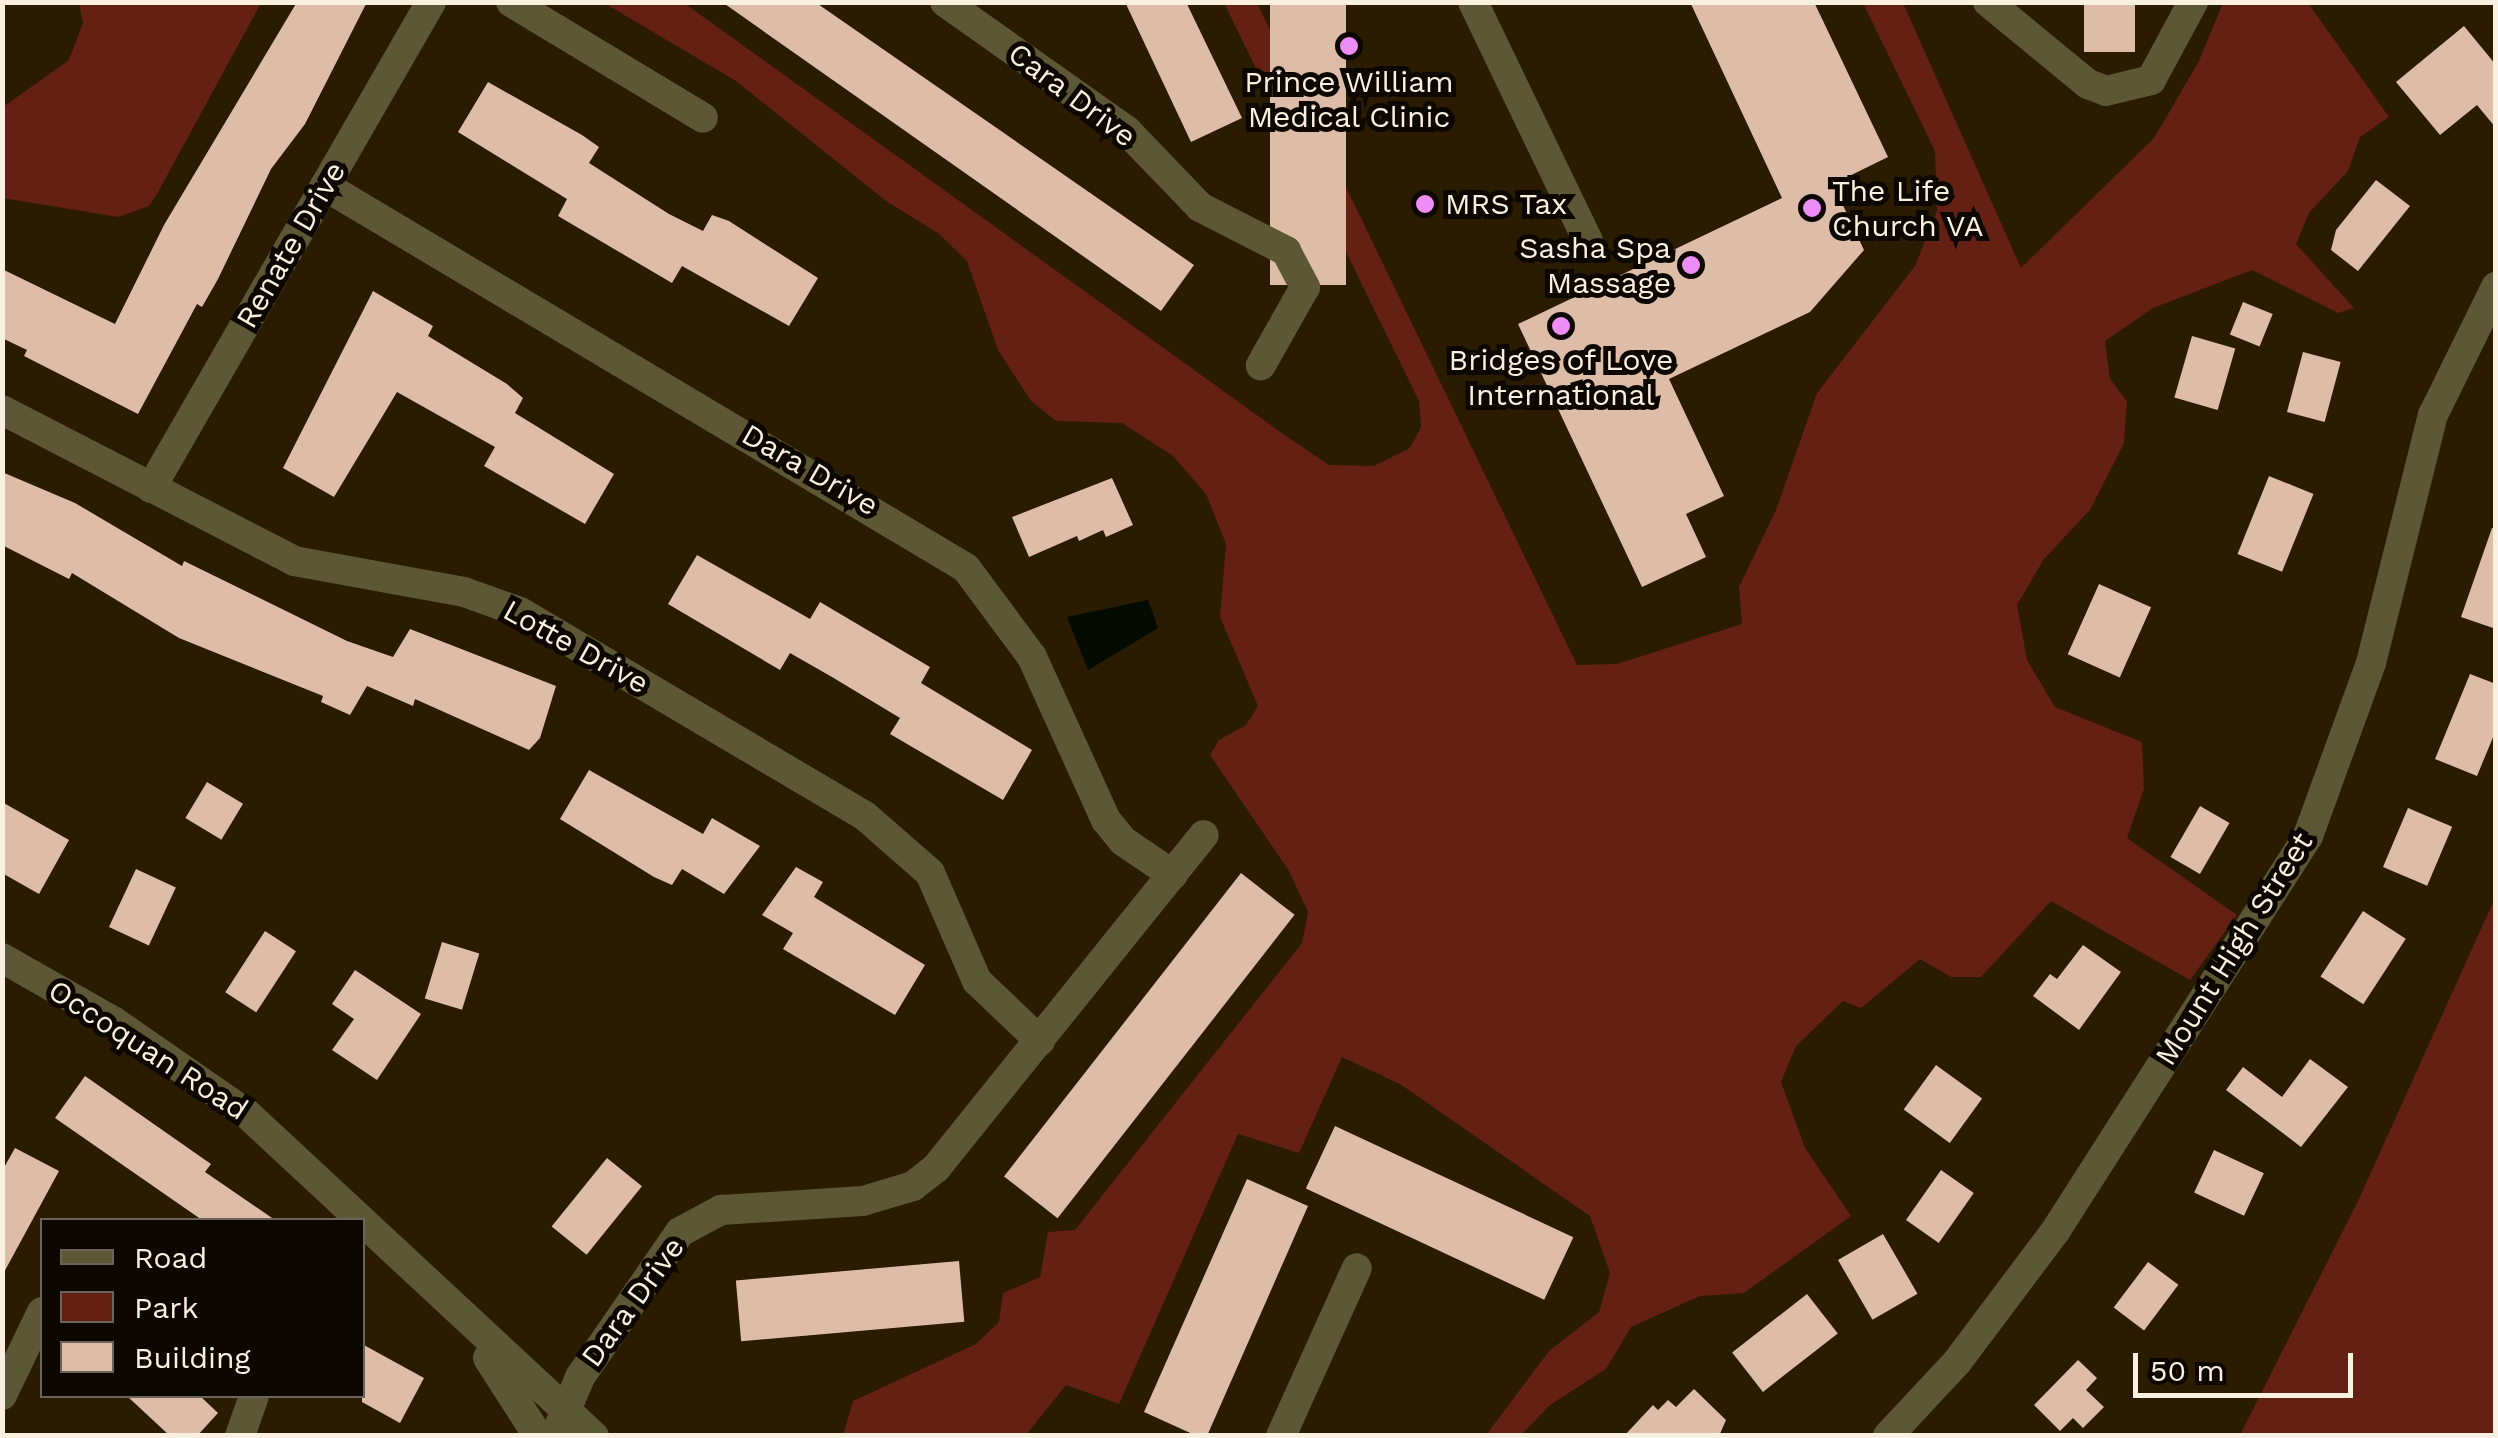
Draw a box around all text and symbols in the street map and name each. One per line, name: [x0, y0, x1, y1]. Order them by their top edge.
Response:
marker: Prince William Medical Clinic: [1336, 33, 1362, 59]
street label: Cara Drive: [1001, 35, 1143, 155]
place label: Prince William Medical Clinic: [1244, 64, 1454, 134]
street label: Renate Drive: [229, 155, 353, 335]
place label: The Life Church VA: [1832, 173, 1984, 244]
place label: MRS Tax: [1445, 186, 1568, 222]
marker: MRS Tax: [1414, 193, 1436, 215]
marker: The Life Church VA: [1801, 197, 1823, 219]
place label: Sasha Spa Massage: [1519, 230, 1671, 300]
marker: Sasha Spa Massage: [1680, 254, 1702, 276]
marker: Bridges of Love International: [1550, 315, 1572, 337]
place label: Bridges of Love International: [1448, 342, 1674, 412]
street label: Dara Drive: [735, 416, 885, 524]
street label: Lotte Drive: [497, 592, 655, 702]
street label: Mount High Street: [2148, 826, 2320, 1072]
street label: Occoquan Road: [42, 972, 254, 1128]
legend: [40, 1218, 365, 1398]
street label: Dara Drive: [574, 1230, 692, 1374]
text: Road: [134, 1240, 207, 1275]
text: Park: [134, 1290, 199, 1325]
scale bar: [2138, 1333, 2358, 1395]
text: Building: [134, 1340, 251, 1375]
text: 50 m: [2150, 1353, 2225, 1388]

